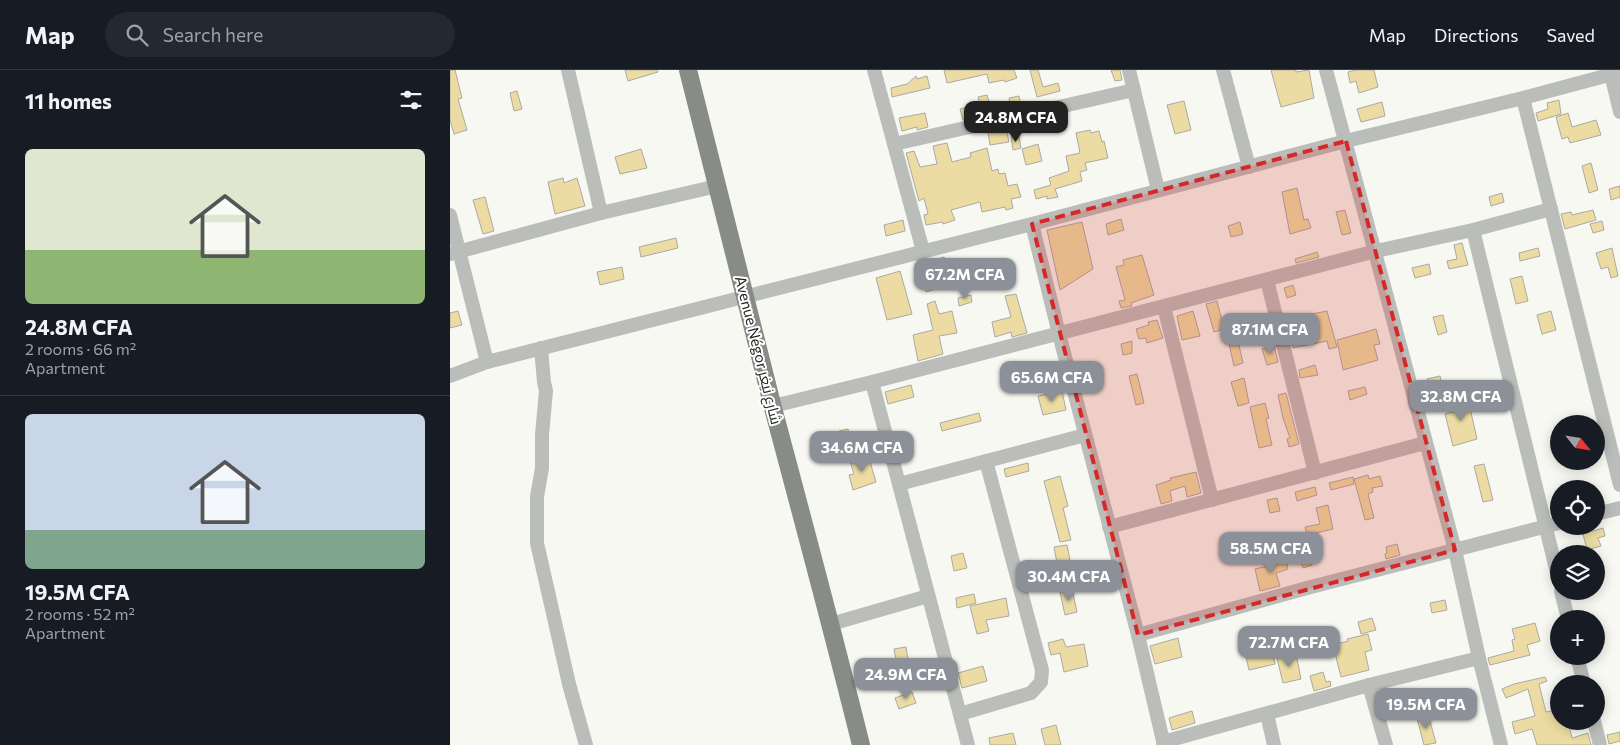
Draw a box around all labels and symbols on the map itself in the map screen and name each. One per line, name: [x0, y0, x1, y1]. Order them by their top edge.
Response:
pin: 24.8M CFA: [959, 100, 1073, 143]
pin: 67.2M CFA: [908, 258, 1022, 300]
street label: Avenue Négor شارع نيغر: [729, 274, 786, 427]
pin: 87.1M CFA: [1213, 312, 1327, 355]
pin: 65.6M CFA: [995, 360, 1109, 403]
pin: 32.8M CFA: [1404, 380, 1518, 422]
north arrow: [1550, 415, 1605, 470]
pin: 34.6M CFA: [805, 430, 919, 473]
pin: 58.5M CFA: [1214, 532, 1328, 574]
pin: 30.4M CFA: [1012, 560, 1126, 602]
pin: 72.7M CFA: [1232, 626, 1346, 668]
pin: 24.9M CFA: [849, 658, 963, 700]
pin: 19.5M CFA: [1369, 688, 1483, 730]

